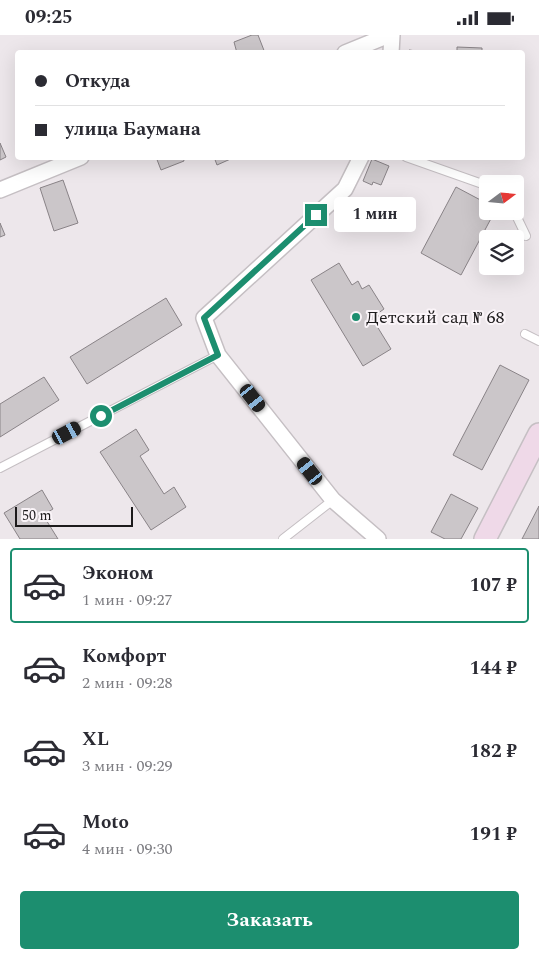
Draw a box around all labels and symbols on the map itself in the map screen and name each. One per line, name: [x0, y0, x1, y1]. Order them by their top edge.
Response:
north arrow: [479, 175, 524, 220]
callout: 1 мин: [334, 197, 416, 233]
route end: [305, 204, 327, 226]
place label: Детский сад № 68: [366, 304, 505, 331]
marker: Детский сад № 68: [350, 311, 362, 323]
car: [237, 382, 268, 414]
route start: [90, 405, 112, 427]
car: [50, 419, 83, 447]
car: [294, 455, 325, 487]
scale bar: [15, 504, 132, 527]

